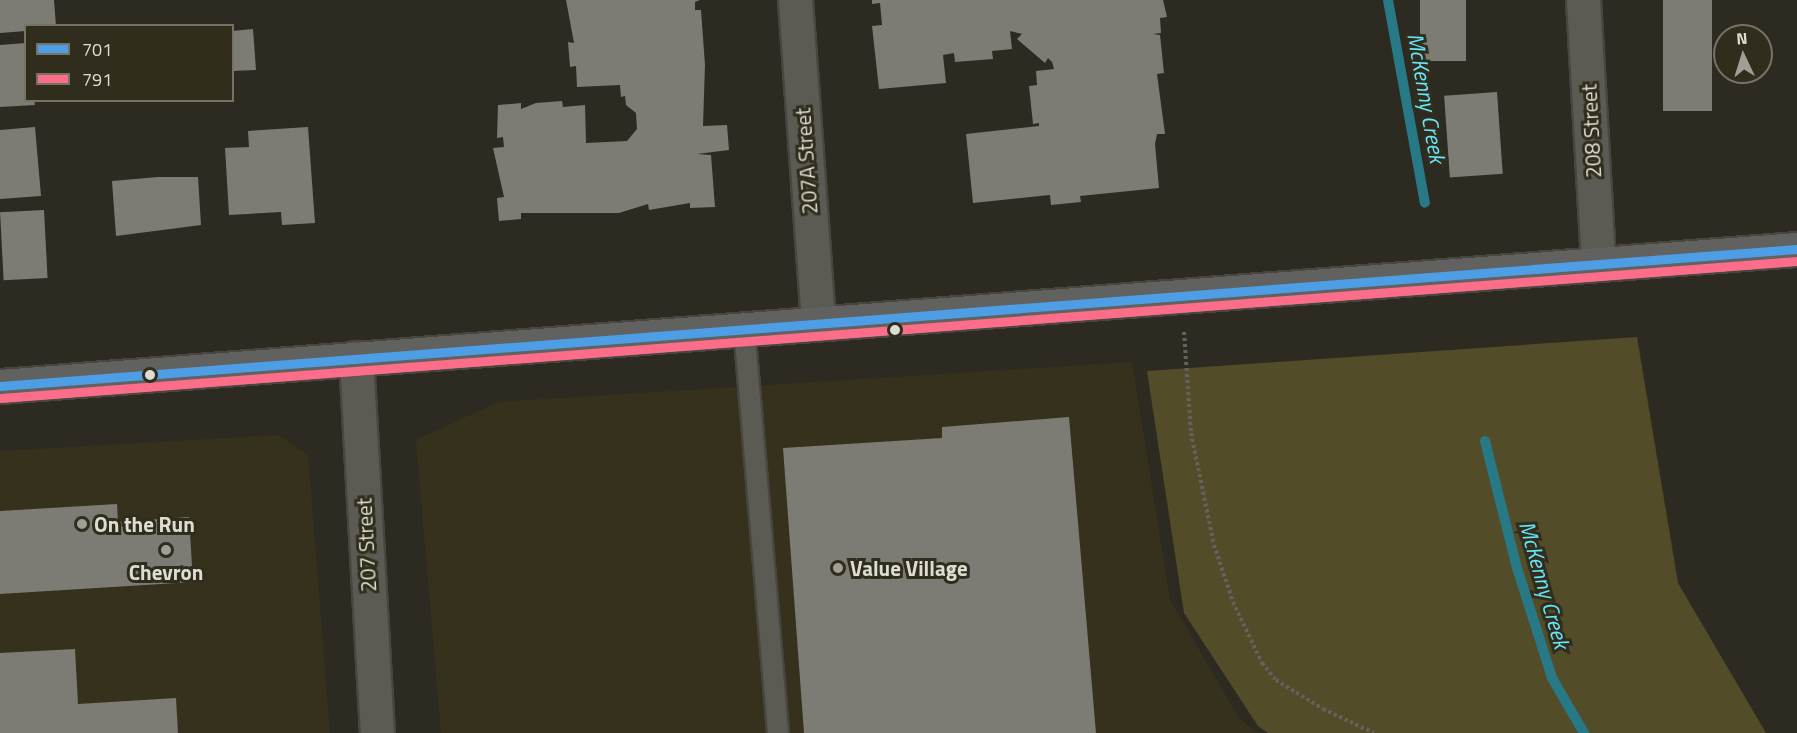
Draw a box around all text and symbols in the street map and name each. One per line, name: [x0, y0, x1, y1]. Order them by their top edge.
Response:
legend: [24, 24, 234, 102]
north arrow: [1713, 24, 1773, 84]
text: N: [1736, 26, 1748, 50]
water label: McKenny Creek: [1402, 31, 1450, 165]
text: 701: [82, 36, 112, 63]
text: 791: [82, 66, 112, 93]
street label: 208 Street: [1576, 83, 1606, 179]
street label: 207A Street: [790, 107, 822, 215]
unlabelled marker: [889, 324, 901, 336]
unlabelled marker: [144, 369, 156, 381]
street label: 207 Street: [351, 497, 381, 593]
place label: On the Run: [94, 511, 195, 537]
marker: On the Run: [75, 517, 89, 531]
water label: McKenny Creek: [1513, 518, 1575, 652]
marker: Chevron: [159, 543, 173, 557]
place label: Value Village: [850, 555, 968, 581]
place label: Chevron: [129, 559, 203, 585]
marker: Value Village: [831, 561, 845, 575]

